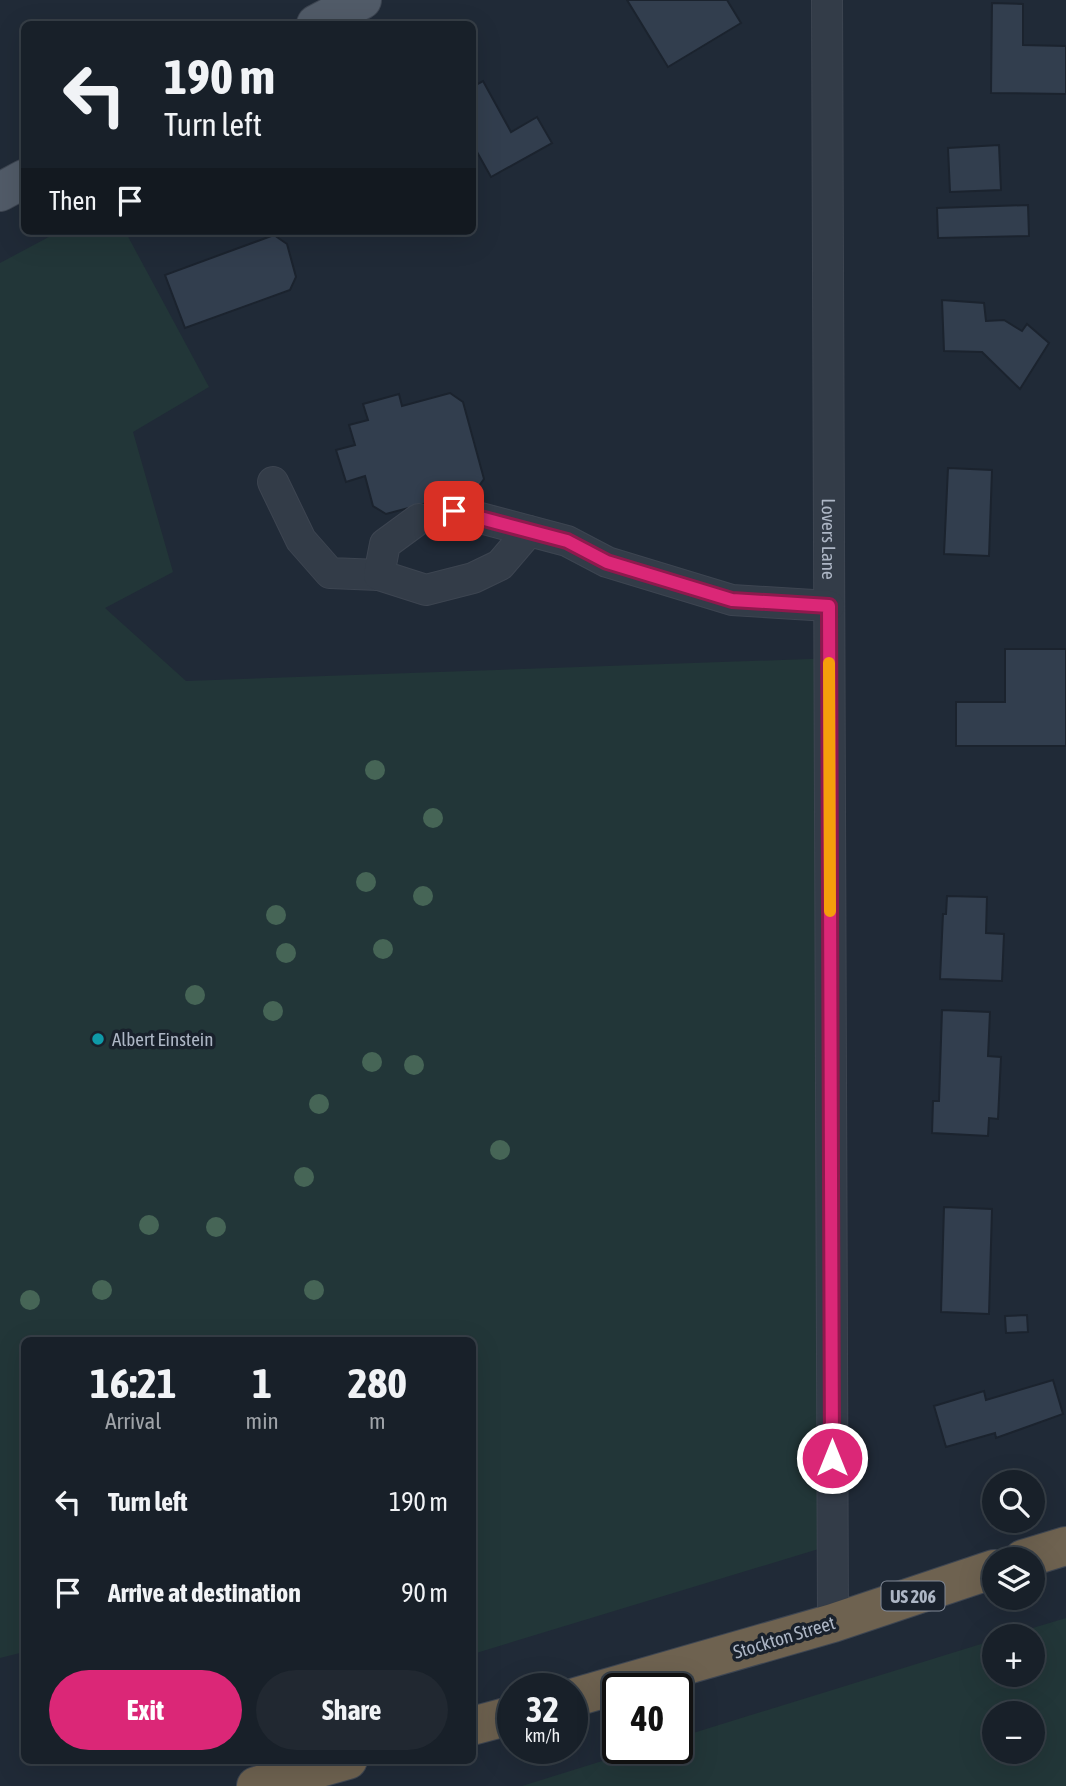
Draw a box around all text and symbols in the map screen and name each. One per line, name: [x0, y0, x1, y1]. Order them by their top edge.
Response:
text: 190 m: [164, 48, 275, 104]
icon: left: [49, 49, 140, 140]
text: Turn left: [164, 106, 262, 143]
icon: arrive: [111, 182, 149, 220]
text: Then: [49, 186, 97, 216]
pin: [424, 481, 484, 541]
icon: arrive: [435, 492, 473, 530]
street label: Lovers Lane: [818, 498, 840, 580]
place label: Albert Einstein: [112, 1028, 213, 1050]
marker: Albert Einstein: [90, 1031, 106, 1047]
text: 16:21: [90, 1359, 177, 1407]
text: 1: [252, 1359, 272, 1407]
text: 280: [348, 1359, 407, 1407]
text: Arrival: [105, 1408, 161, 1434]
text: min: [246, 1408, 279, 1434]
text: m: [369, 1408, 386, 1434]
position arrow: [795, 1421, 869, 1495]
map controls: [982, 1470, 1045, 1764]
button: search: [982, 1470, 1045, 1533]
icon: left: [49, 1483, 87, 1521]
text: Turn left: [108, 1487, 188, 1517]
text: 190 m: [389, 1487, 448, 1517]
button: layers: [982, 1547, 1045, 1610]
icon: arrive: [49, 1574, 87, 1612]
text: Arrive at destination: [108, 1578, 301, 1608]
text: 90 m: [401, 1578, 448, 1608]
road number: US 206: [881, 1582, 944, 1610]
street label: Stockton Street: [730, 1611, 838, 1663]
button: +: [982, 1624, 1045, 1687]
button: Exit: [49, 1670, 242, 1750]
button: Share: [256, 1670, 448, 1750]
speed limit sign: 40: [602, 1673, 693, 1764]
text: 32: [526, 1689, 559, 1729]
button: −: [982, 1701, 1045, 1764]
text: km/h: [525, 1725, 560, 1746]

